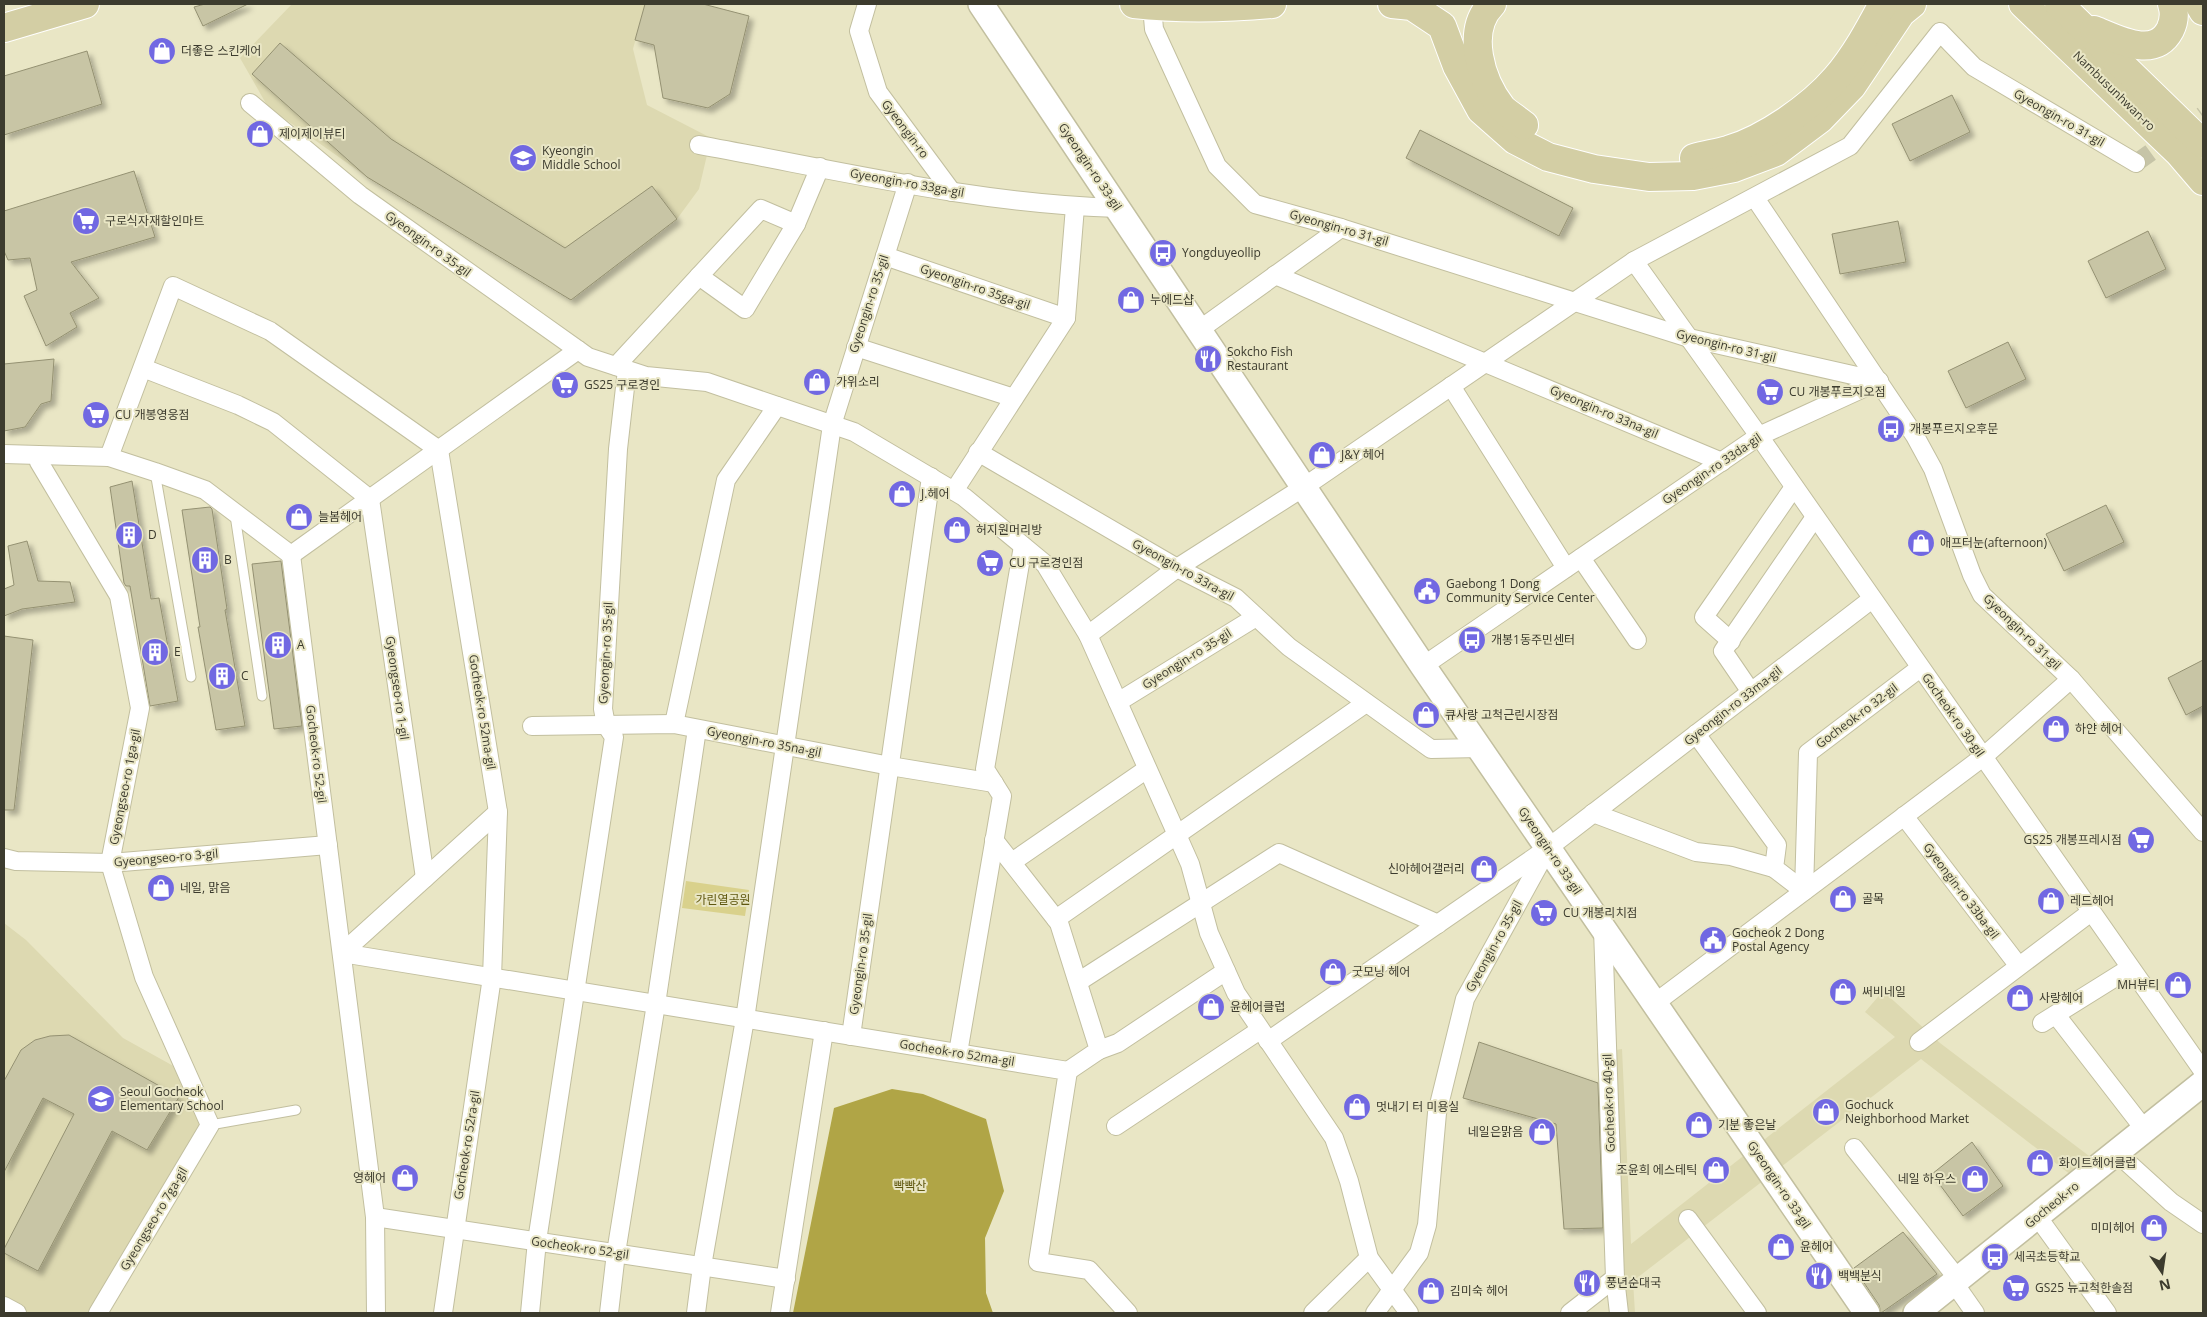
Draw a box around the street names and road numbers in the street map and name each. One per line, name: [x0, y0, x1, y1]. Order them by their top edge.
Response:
street label: Nambusunhwan-ro: [2069, 47, 2159, 134]
street label: Gyeongin-ro 31-gil: [2011, 85, 2108, 150]
street label: Gyeongin-ro: [878, 96, 933, 161]
street label: Gyeongin-ro 33-gil: [1055, 120, 1126, 214]
street label: Gyeongin-ro 33ga-gil: [849, 164, 965, 201]
street label: Gyeongin-ro 31-gil: [1288, 205, 1391, 250]
street label: Gyeongin-ro 35-gil: [382, 207, 475, 281]
street label: Gyeongin-ro 35-gil: [845, 253, 892, 355]
street label: Gyeongin-ro 35ga-gil: [918, 260, 1032, 313]
street label: Gyeongin-ro 31-gil: [1674, 325, 1778, 366]
street label: Gyeongin-ro 33na-gil: [1547, 381, 1661, 442]
street label: Gyeongin-ro 33da-gil: [1659, 429, 1765, 508]
street label: Gyeongin-ro 33ra-gil: [1129, 535, 1237, 605]
street label: Gyeongin-ro 31-gil: [1980, 590, 2065, 673]
street label: Gyeongin-ro 35-gil: [594, 601, 617, 704]
street label: Gyeongin-ro 35-gil: [1139, 624, 1235, 693]
street label: Gyeongseo-ro 1-gil: [382, 635, 413, 741]
street label: Gocheok-ro 52ma-gil: [465, 653, 500, 771]
street label: Gyeongin-ro 33ma-gil: [1680, 662, 1785, 749]
street label: Gocheok-ro 30-gil: [1918, 669, 1989, 760]
street label: Gocheok-ro 32-gil: [1812, 679, 1901, 752]
street label: Gocheok-ro 52-gil: [302, 704, 331, 804]
street label: Gyeongin-ro 35na-gil: [705, 722, 823, 761]
street label: Gyeongseo-ro 1ga-gil: [105, 727, 144, 846]
street label: Gyeongin-ro 33-gil: [1515, 804, 1586, 898]
street label: Gyeongin-ro 33ba-gil: [1920, 839, 2003, 942]
street label: Gyeongseo-ro 3-gil: [113, 844, 219, 871]
street label: Gyeongin-ro 35-gil: [1461, 897, 1526, 995]
street label: Gyeongin-ro 35-gil: [845, 912, 876, 1016]
street label: Gocheok-ro 52ma-gil: [898, 1035, 1016, 1070]
street label: Gocheok-ro 40-gil: [1598, 1053, 1619, 1153]
street label: Gocheok-ro 52ra-gil: [449, 1089, 484, 1201]
street label: Gyeongin-ro 33-gil: [1744, 1138, 1815, 1232]
street label: Gyeongseo-ro 7ga-gil: [116, 1164, 191, 1274]
street label: Gocheok-ro: [2021, 1177, 2082, 1232]
street label: Gocheok-ro 52-gil: [530, 1232, 630, 1263]

